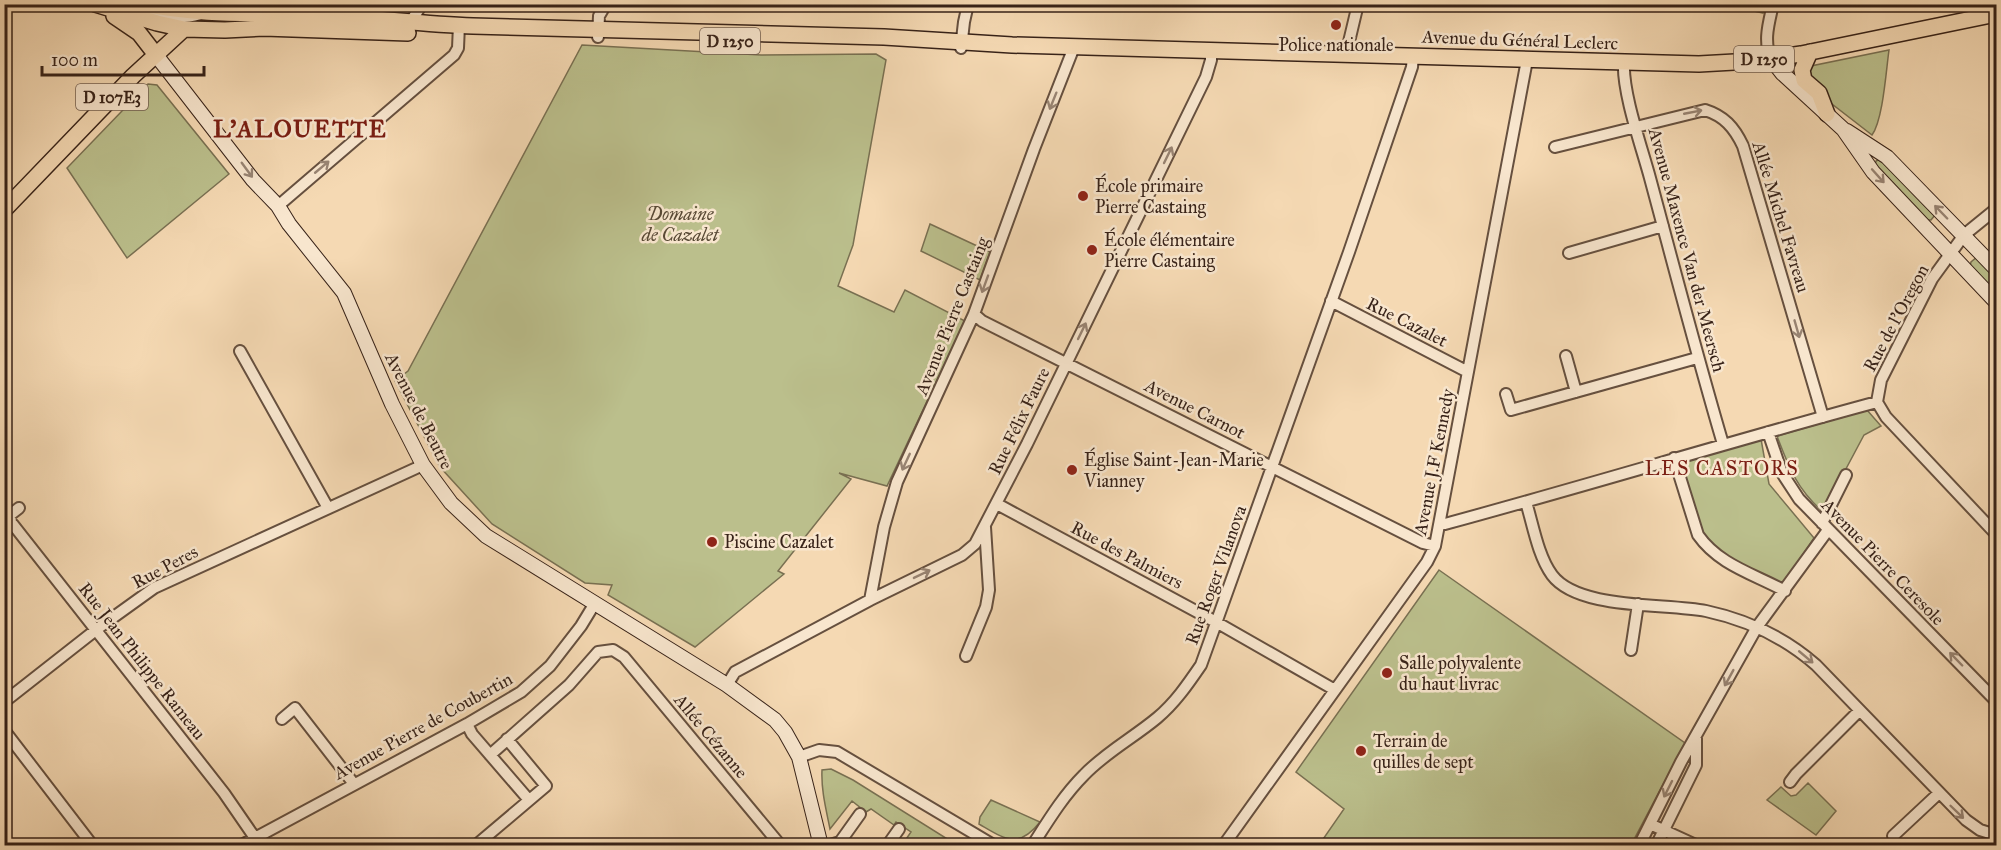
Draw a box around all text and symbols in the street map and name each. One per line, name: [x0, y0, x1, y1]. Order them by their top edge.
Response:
marker: Police nationale: [1329, 18, 1343, 32]
street label: Avenue du Général Leclerc: [1420, 26, 1619, 54]
road number: D 1250: [700, 28, 760, 54]
place label: Police nationale: [1278, 34, 1394, 56]
scale bar: [42, 39, 204, 77]
road number: D 1250: [1734, 46, 1794, 72]
text: 100 m: [51, 49, 98, 71]
road number: D 107E3: [76, 84, 148, 110]
one-way arrow: [1047, 91, 1058, 110]
one-way arrow: [1683, 106, 1702, 117]
district label: L'ALOUETTE: [213, 114, 387, 144]
street label: Avenue Maxence Van der Meersch: [1644, 125, 1730, 375]
street label: Allée Michel Favreau: [1747, 138, 1815, 296]
one-way arrow: [1163, 147, 1174, 165]
one-way arrow: [314, 160, 329, 174]
one-way arrow: [241, 162, 253, 178]
one-way arrow: [1871, 169, 1885, 184]
place label: École primaire Pierre Castaing: [1095, 173, 1207, 219]
marker: École primaire Pierre Castaing: [1076, 189, 1090, 203]
park label: Domaine de Cazalet: [641, 203, 720, 246]
one-way arrow: [1934, 204, 1949, 219]
place label: École élémentaire Pierre Castaing: [1104, 227, 1235, 273]
street label: Avenue Pierre Castaing: [910, 233, 995, 400]
marker: École élémentaire Pierre Castaing: [1085, 243, 1099, 257]
street label: Rue de l'Oregon: [1858, 260, 1935, 376]
one-way arrow: [979, 274, 990, 293]
street label: Rue Cazalet: [1363, 292, 1452, 352]
one-way arrow: [1792, 319, 1803, 338]
one-way arrow: [1077, 322, 1089, 340]
street label: Avenue de Beutre: [380, 348, 458, 473]
street label: Rue Félix Faure: [984, 364, 1054, 478]
street label: Avenue Carnot: [1140, 374, 1249, 444]
street label: Avenue J.F Kennedy: [1409, 386, 1460, 538]
place label: Église Saint-Jean-Marie Vianney: [1083, 447, 1264, 492]
one-way arrow: [900, 453, 912, 471]
district label: LES CASTORS: [1645, 456, 1799, 480]
marker: Église Saint-Jean-Marie Vianney: [1065, 463, 1079, 477]
street label: Avenue Pierre Ceresole: [1816, 493, 1949, 630]
street label: Rue Roger Vilanova: [1181, 502, 1252, 648]
street label: Rue des Palmiers: [1067, 516, 1187, 594]
place label: Piscine Cazalet: [724, 531, 835, 553]
marker: Piscine Cazalet: [705, 535, 719, 549]
street label: Rue Peres: [128, 540, 202, 594]
one-way arrow: [913, 568, 931, 580]
street label: Rue Jean Philippe Rameau: [73, 578, 211, 745]
one-way arrow: [1798, 650, 1813, 664]
place label: Salle polyvalente du haut livrac: [1399, 652, 1521, 695]
one-way arrow: [1948, 652, 1963, 667]
marker: Salle polyvalente du haut livrac: [1380, 666, 1394, 680]
street label: Avenue Pierre de Coubertin: [329, 668, 516, 785]
one-way arrow: [1723, 669, 1734, 687]
street label: Allée Cézanne: [669, 689, 753, 783]
place label: Terrain de quilles de sept: [1373, 730, 1474, 774]
marker: Terrain de quilles de sept: [1354, 744, 1368, 758]
one-way arrow: [1662, 780, 1674, 797]
one-way arrow: [1950, 804, 1965, 819]

